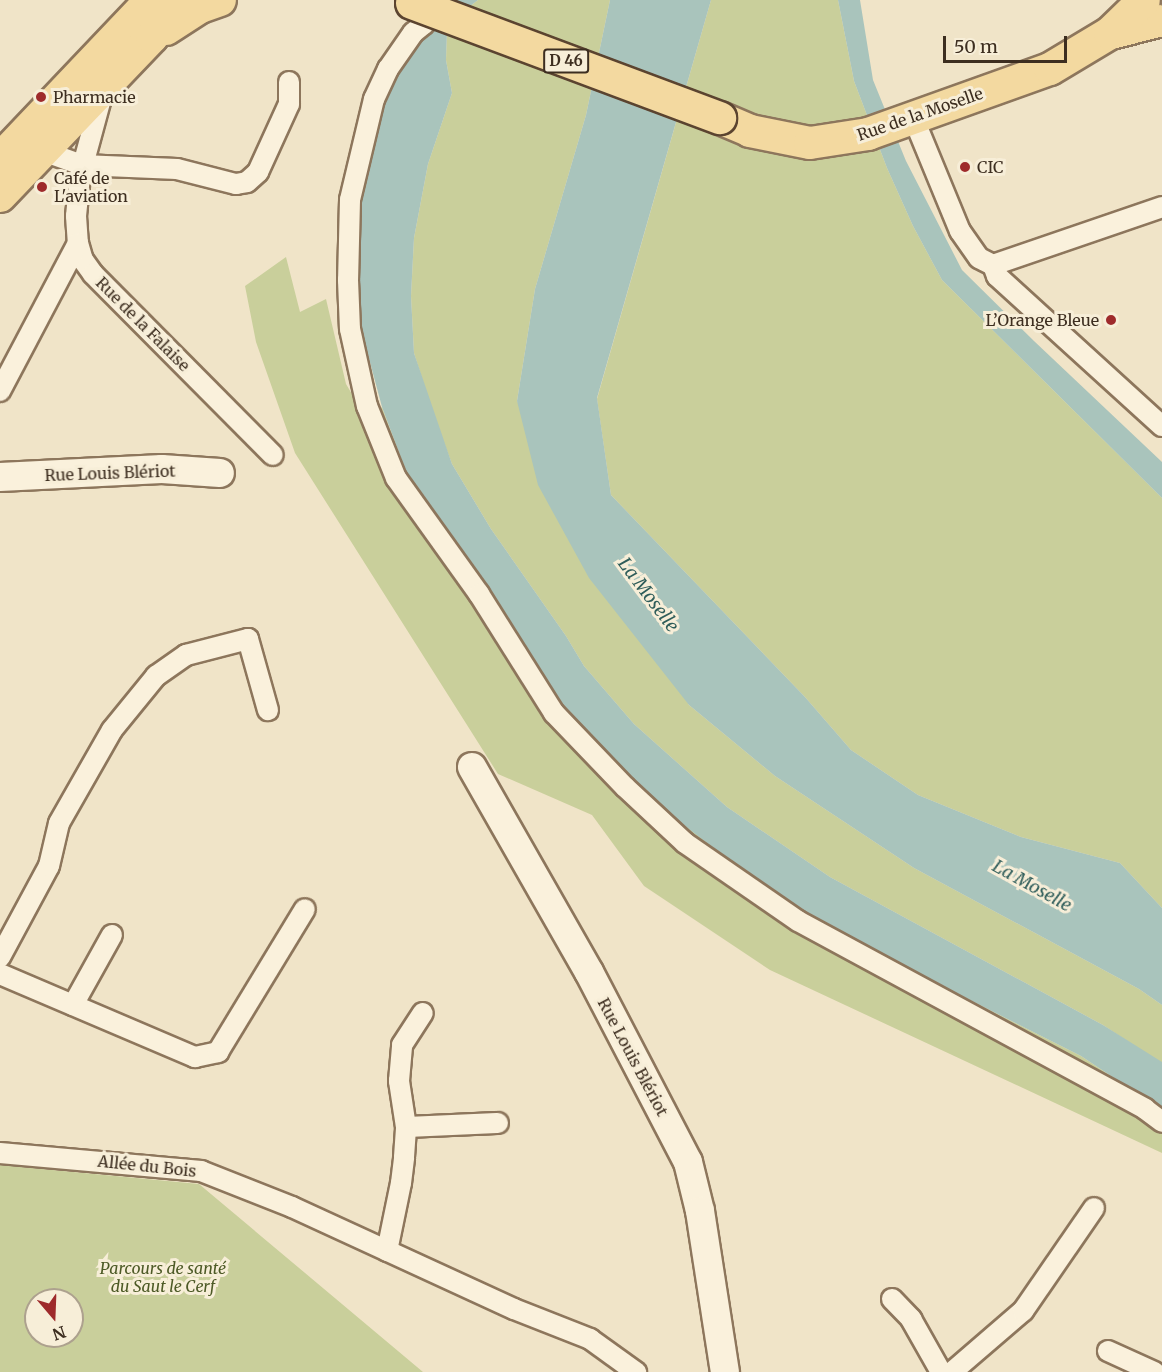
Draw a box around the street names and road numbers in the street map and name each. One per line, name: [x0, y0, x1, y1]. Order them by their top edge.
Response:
road number: D 46: [542, 49, 590, 73]
street label: Rue de la Moselle: [855, 83, 985, 145]
street label: Rue de la Falaise: [92, 273, 194, 375]
street label: Rue Louis Blériot: [44, 461, 176, 485]
street label: Rue Louis Blériot: [594, 995, 672, 1119]
street label: Allée du Bois: [97, 1151, 197, 1181]

